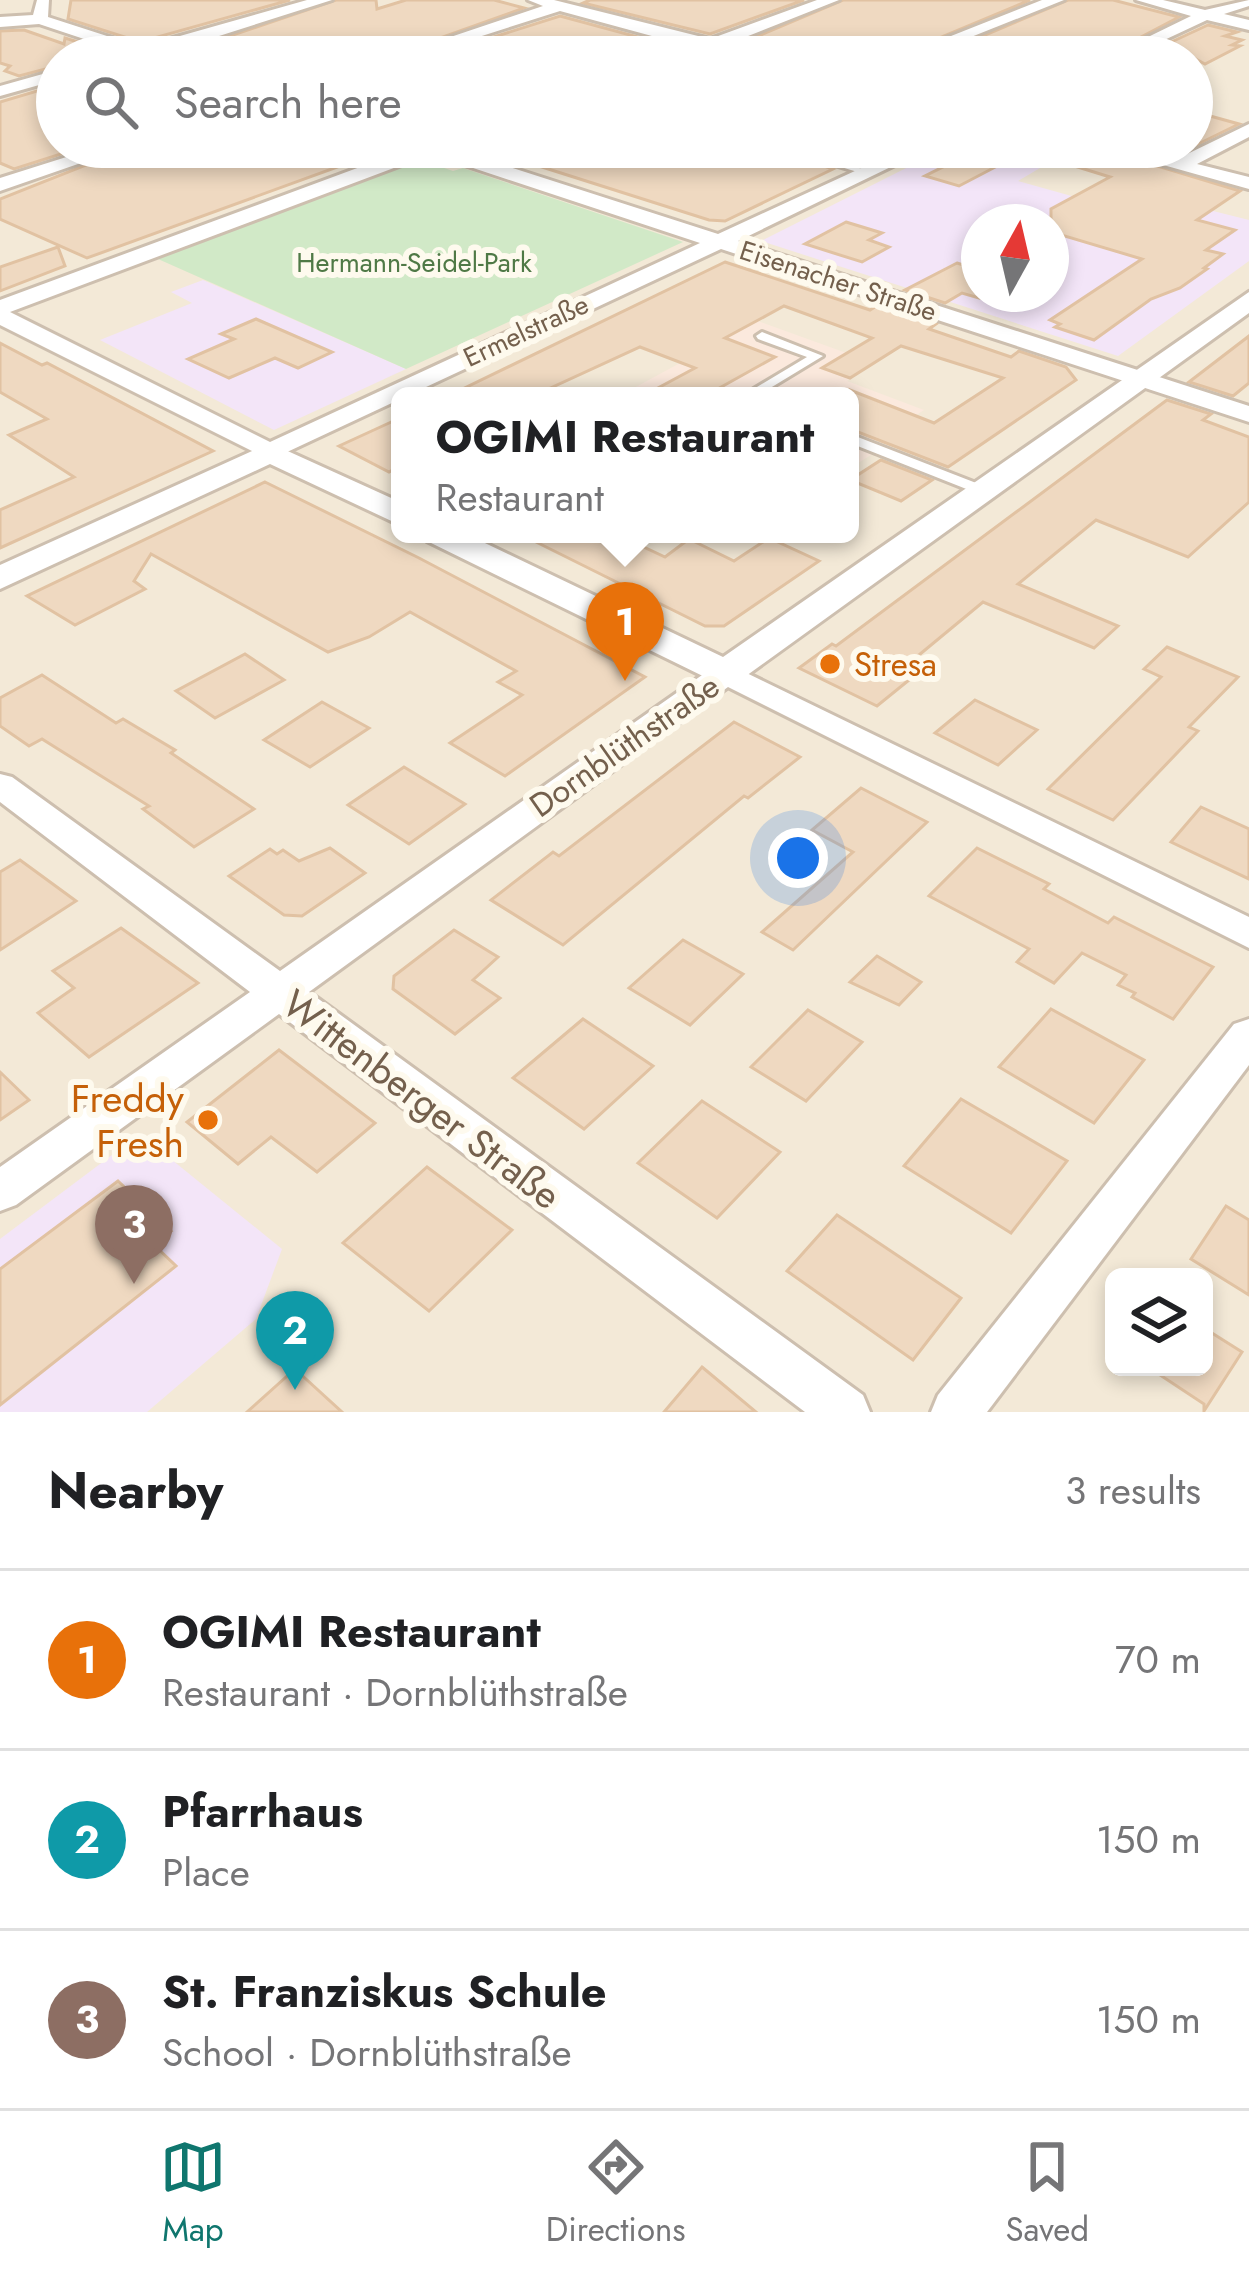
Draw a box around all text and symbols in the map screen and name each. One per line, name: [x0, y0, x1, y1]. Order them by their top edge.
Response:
search box: [36, 36, 1213, 168]
icon: search: [78, 69, 144, 135]
text: Search here: [174, 70, 402, 135]
north arrow: [961, 204, 1069, 312]
street label: Eisenacher Straße: [735, 230, 942, 331]
park label: Hermann-Seidel-Park: [296, 243, 532, 282]
street label: Ermelstraße: [457, 285, 595, 377]
popup: [391, 387, 859, 543]
text: OGIMI Restaurant: [436, 404, 814, 469]
text: Restaurant: [436, 469, 604, 526]
pin: 1: [586, 582, 664, 681]
place label: Stresa: [854, 641, 937, 688]
marker: Stresa: [817, 651, 843, 677]
street label: Dornblüthstraße: [520, 662, 729, 828]
your location: [768, 828, 828, 888]
street label: Wittenberger Straße: [271, 976, 573, 1223]
place label: Freddy Fresh: [71, 1070, 185, 1172]
marker: Freddy Fresh: [195, 1107, 221, 1133]
pin: 3: [95, 1185, 173, 1284]
map controls: [1105, 1268, 1213, 1376]
button: layers: [1105, 1268, 1213, 1376]
pin: 2: [256, 1291, 334, 1390]
text: Nearby: [48, 1453, 223, 1527]
text: 3 results: [1065, 1462, 1201, 1519]
text: OGIMI Restaurant: [162, 1599, 541, 1664]
text: 1: [77, 1631, 97, 1688]
text: 70 m: [1115, 1631, 1201, 1688]
text: Restaurant · Dornblüthstraße: [162, 1664, 628, 1721]
text: Pfarrhaus: [162, 1779, 363, 1844]
text: 2: [74, 1811, 100, 1868]
text: 150 m: [1096, 1811, 1201, 1868]
text: Place: [162, 1844, 250, 1901]
text: St. Franziskus Schule: [162, 1959, 607, 2024]
text: 3: [75, 1991, 99, 2048]
text: 150 m: [1096, 1991, 1201, 2048]
text: School · Dornblüthstraße: [162, 2024, 572, 2081]
tab: Map: [160, 2134, 226, 2253]
tab: Directions: [546, 2134, 686, 2253]
tab: Saved: [1005, 2134, 1089, 2253]

